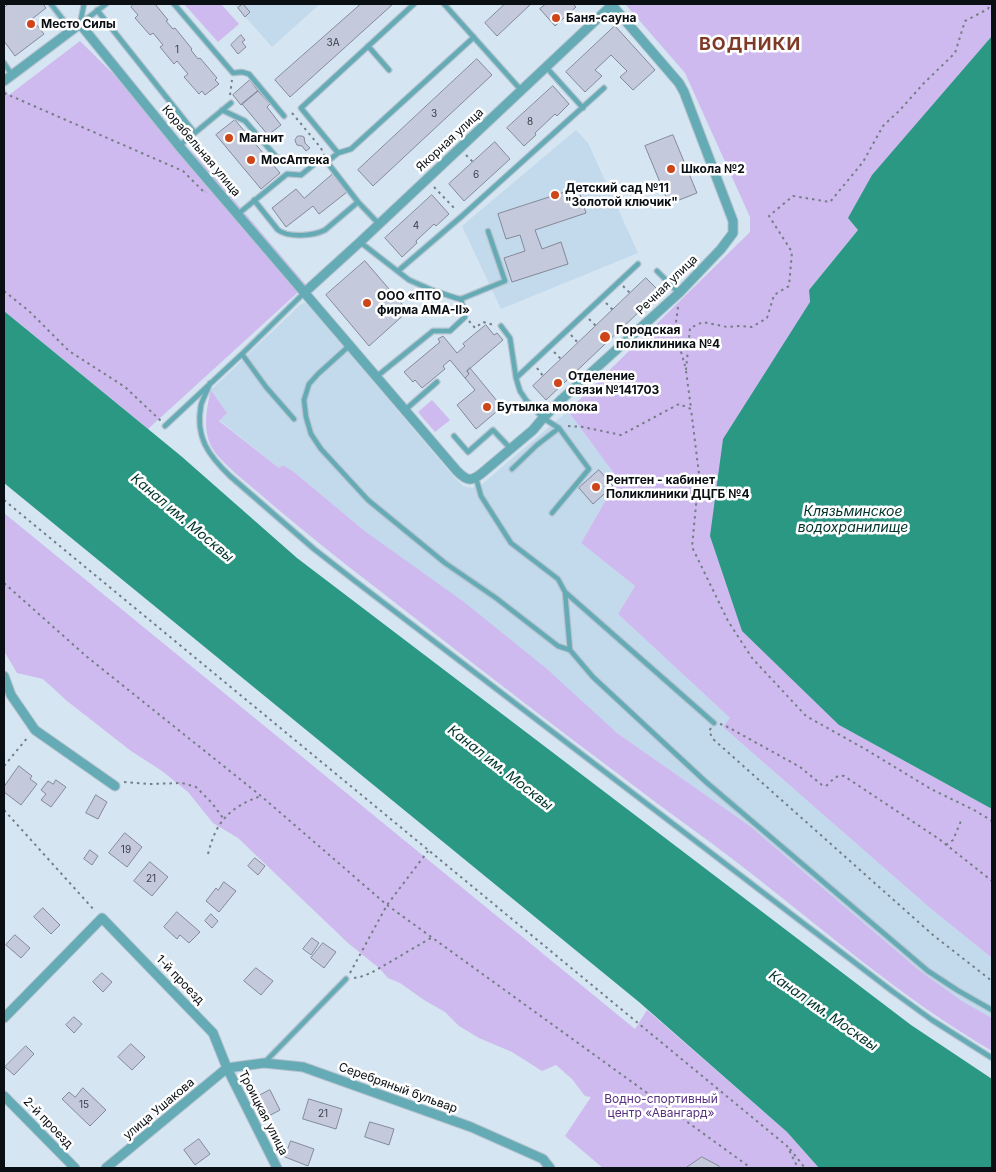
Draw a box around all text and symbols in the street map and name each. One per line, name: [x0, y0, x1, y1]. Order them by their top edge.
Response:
place label: Баня-сауна: [566, 11, 636, 25]
marker: Баня-сауна: [550, 12, 562, 24]
place label: Место Силы: [41, 17, 116, 31]
marker: Место Силы: [25, 18, 37, 30]
district label: ВОДНИКИ: [698, 34, 802, 56]
house number: 3А: [326, 37, 340, 49]
house number: 1: [175, 44, 179, 56]
street label: Корабельная улица: [159, 102, 243, 200]
street label: Якорная улица: [413, 105, 487, 175]
house number: 3: [431, 108, 437, 120]
house number: 8: [527, 116, 533, 128]
place label: Магнит: [239, 131, 284, 145]
marker: Магнит: [223, 132, 235, 144]
place label: МосАптека: [261, 153, 329, 167]
marker: МосАптека: [245, 154, 257, 166]
place label: Школа №2: [681, 162, 745, 176]
marker: Школа №2: [665, 163, 677, 175]
house number: 6: [473, 169, 479, 181]
place label: Детский сад №11 "Золотой ключик": [565, 181, 678, 209]
marker: Детский сад №11 "Золотой ключик": [549, 189, 561, 201]
house number: 4: [413, 220, 419, 232]
street label: Речная улица: [633, 252, 701, 318]
place label: ООО «ПТО фирма АМА-II»: [377, 289, 470, 317]
marker: ООО «ПТО фирма АМА-II»: [361, 297, 373, 309]
place label: Городская поликлиника №4: [616, 323, 720, 351]
marker: Городская поликлиника №4: [598, 330, 612, 344]
place label: Отделение связи №141703: [568, 369, 659, 397]
marker: Отделение связи №141703: [552, 377, 564, 389]
place label: Бутылка молока: [497, 400, 598, 414]
marker: Бутылка молока: [481, 401, 493, 413]
water label: Канал им. Москвы: [127, 470, 237, 566]
place label: Рентген - кабинет Поликлиники ДЦГБ №4: [606, 473, 750, 501]
marker: Рентген - кабинет Поликлиники ДЦГБ №4: [590, 481, 602, 493]
water label: Клязьминское водохранилище: [798, 504, 908, 536]
water label: Канал им. Москвы: [444, 722, 556, 814]
house number: 19: [121, 844, 131, 856]
house number: 21: [146, 873, 156, 885]
street label: 1-й проезд: [153, 952, 207, 1008]
water label: Канал им. Москвы: [765, 967, 881, 1055]
street label: Серебряный бульвар: [337, 1060, 459, 1116]
street label: Троицкая улица: [235, 1068, 291, 1158]
street label: улица Ушакова: [121, 1075, 197, 1143]
park label: Водно-спортивный центр «Авангард»: [604, 1092, 718, 1120]
street label: 2-й проезд: [20, 1094, 76, 1152]
house number: 15: [79, 1099, 89, 1111]
house number: 21: [318, 1108, 328, 1120]

